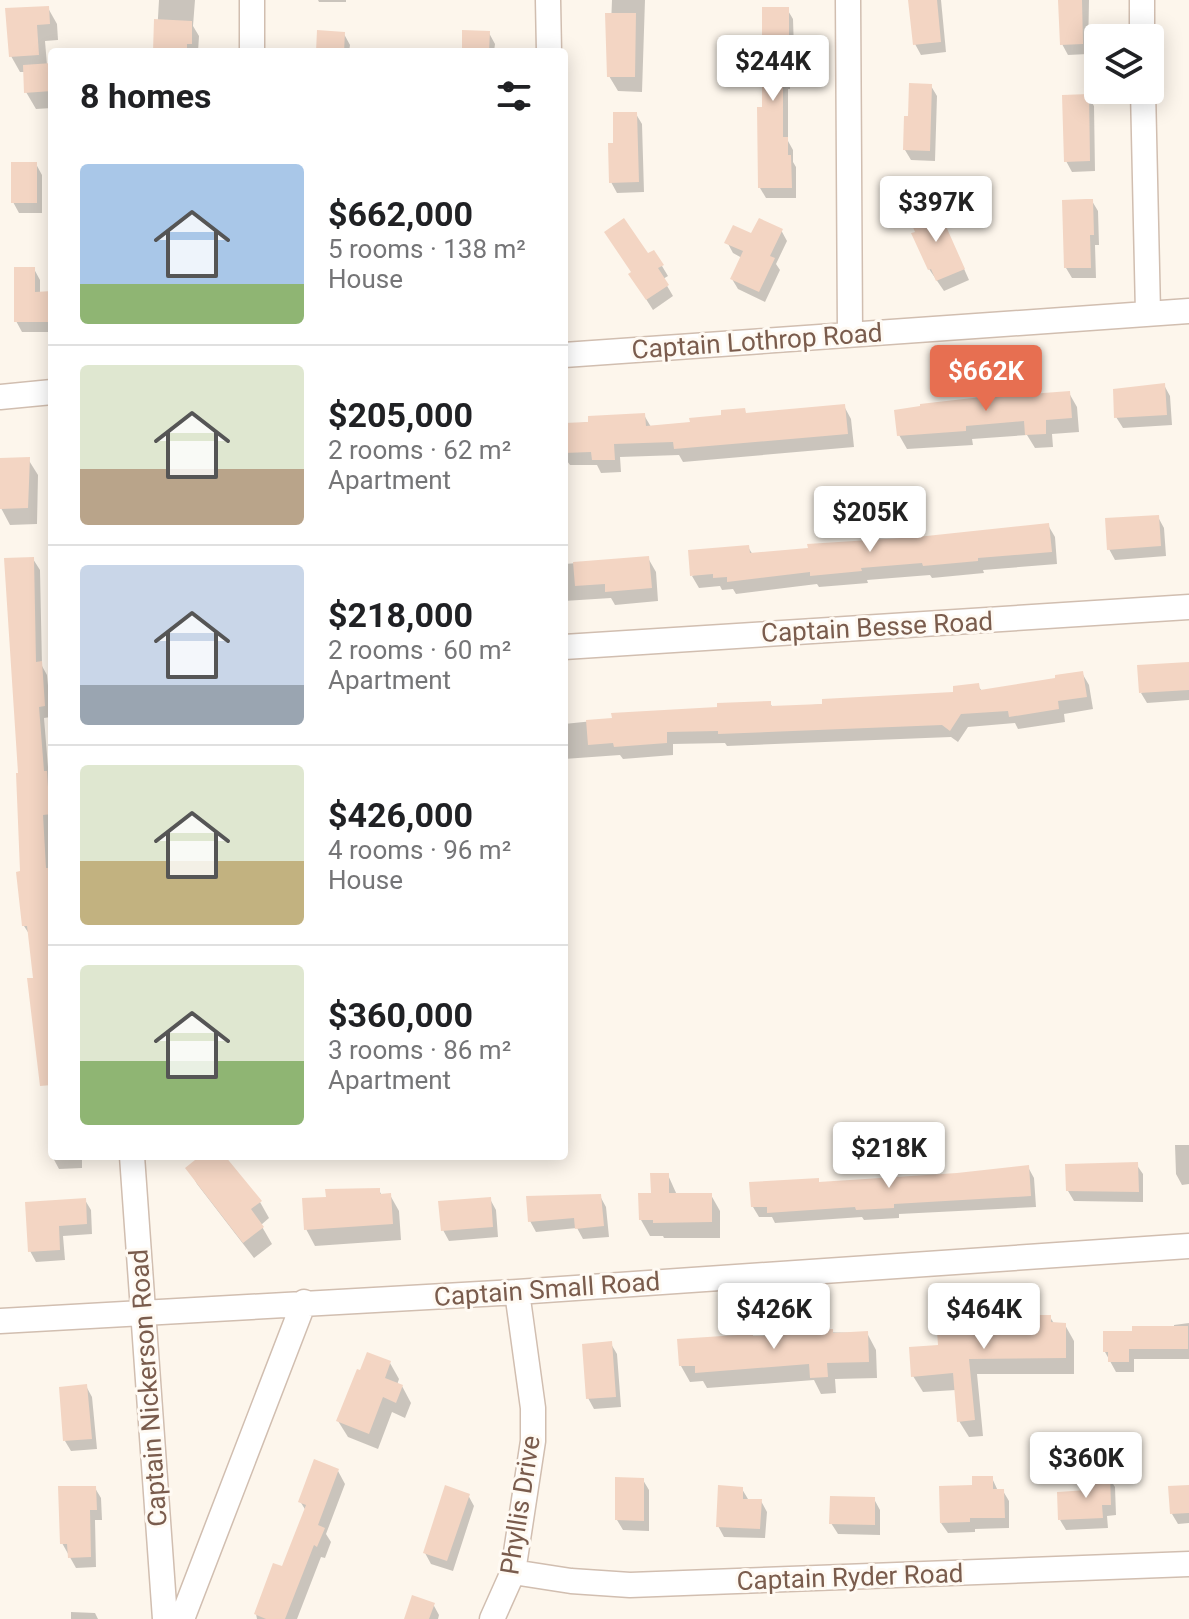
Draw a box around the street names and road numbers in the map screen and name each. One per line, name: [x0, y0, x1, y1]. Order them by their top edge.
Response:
street label: Captain Lothrop Road: [631, 317, 883, 365]
street label: Captain Besse Road: [760, 606, 994, 648]
street label: Captain Nickerson Road: [123, 1248, 173, 1528]
street label: Captain Small Road: [433, 1266, 661, 1312]
street label: Phyllis Drive: [494, 1433, 546, 1577]
street label: Captain Ryder Road: [736, 1558, 964, 1596]

